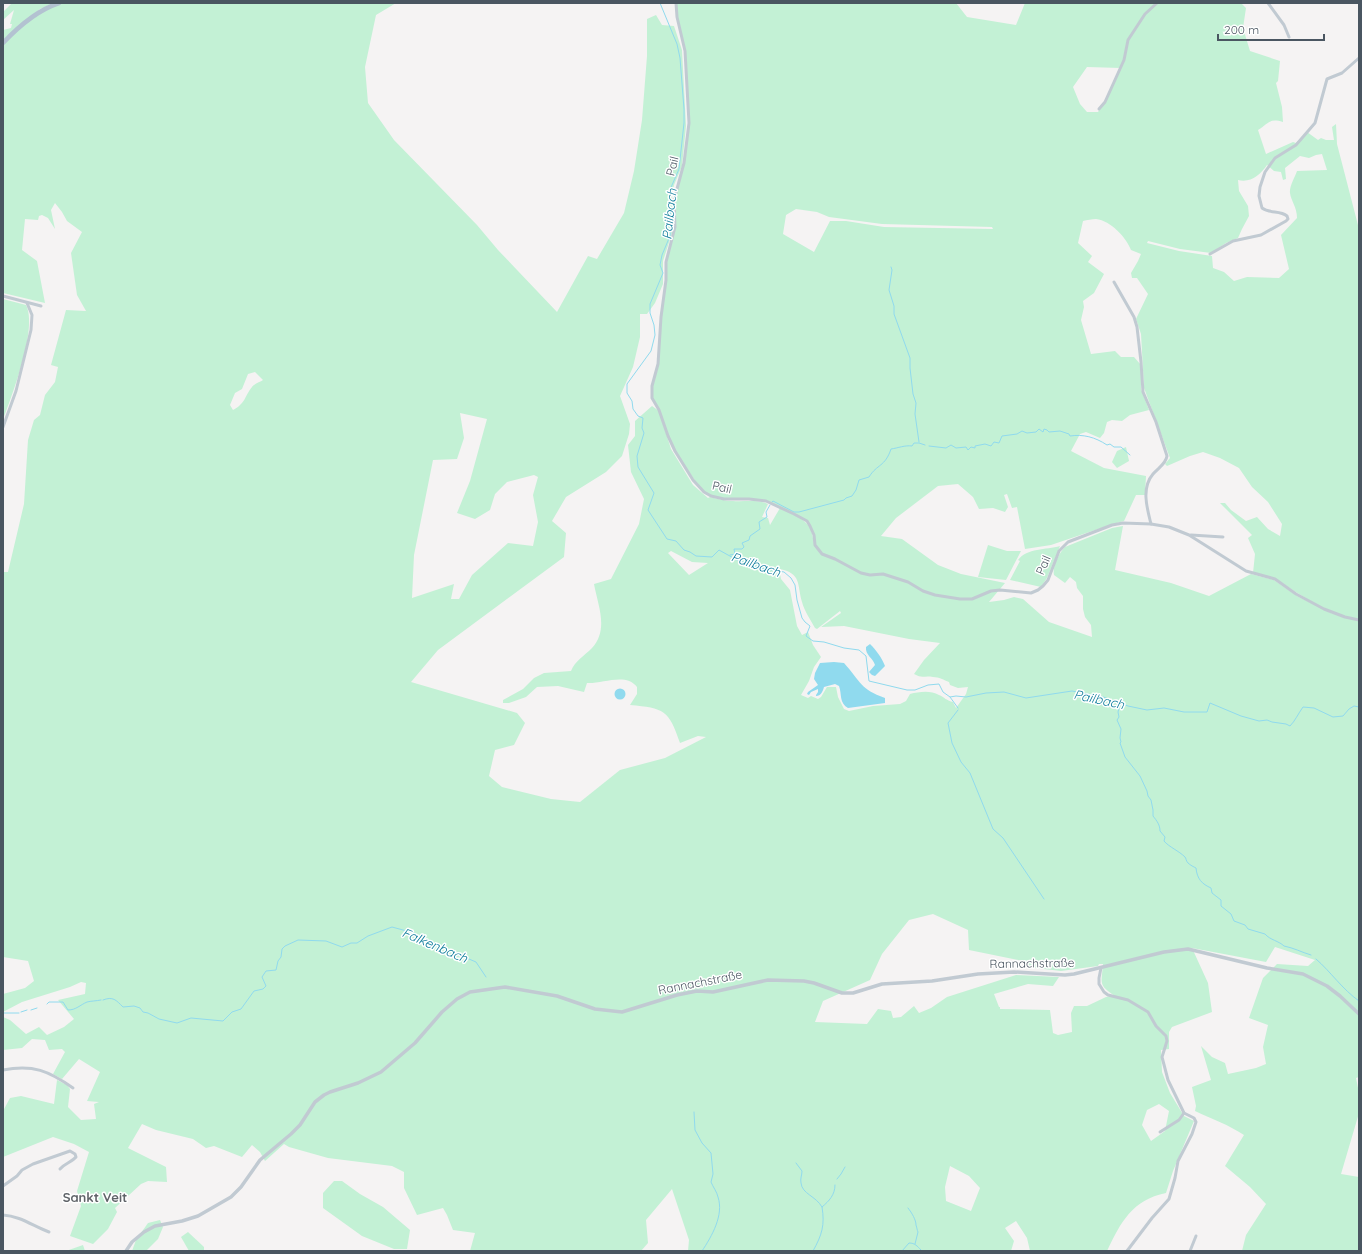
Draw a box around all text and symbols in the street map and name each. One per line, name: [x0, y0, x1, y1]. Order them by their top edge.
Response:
scale bar: [1218, 16, 1324, 42]
text: 200 m: [1224, 22, 1259, 37]
street label: Pail: [662, 155, 682, 177]
water label: Pailbach: [658, 187, 680, 240]
street label: Pail: [711, 477, 733, 497]
water label: Pailbach: [729, 548, 783, 580]
street label: Pail: [1032, 553, 1054, 577]
water label: Pailbach: [1072, 686, 1126, 712]
water label: Falkenbach: [400, 924, 471, 966]
street label: Rannachstraße: [989, 955, 1075, 971]
street label: Rannachstraße: [657, 966, 743, 997]
district label: Sankt Veit: [63, 1189, 127, 1205]

